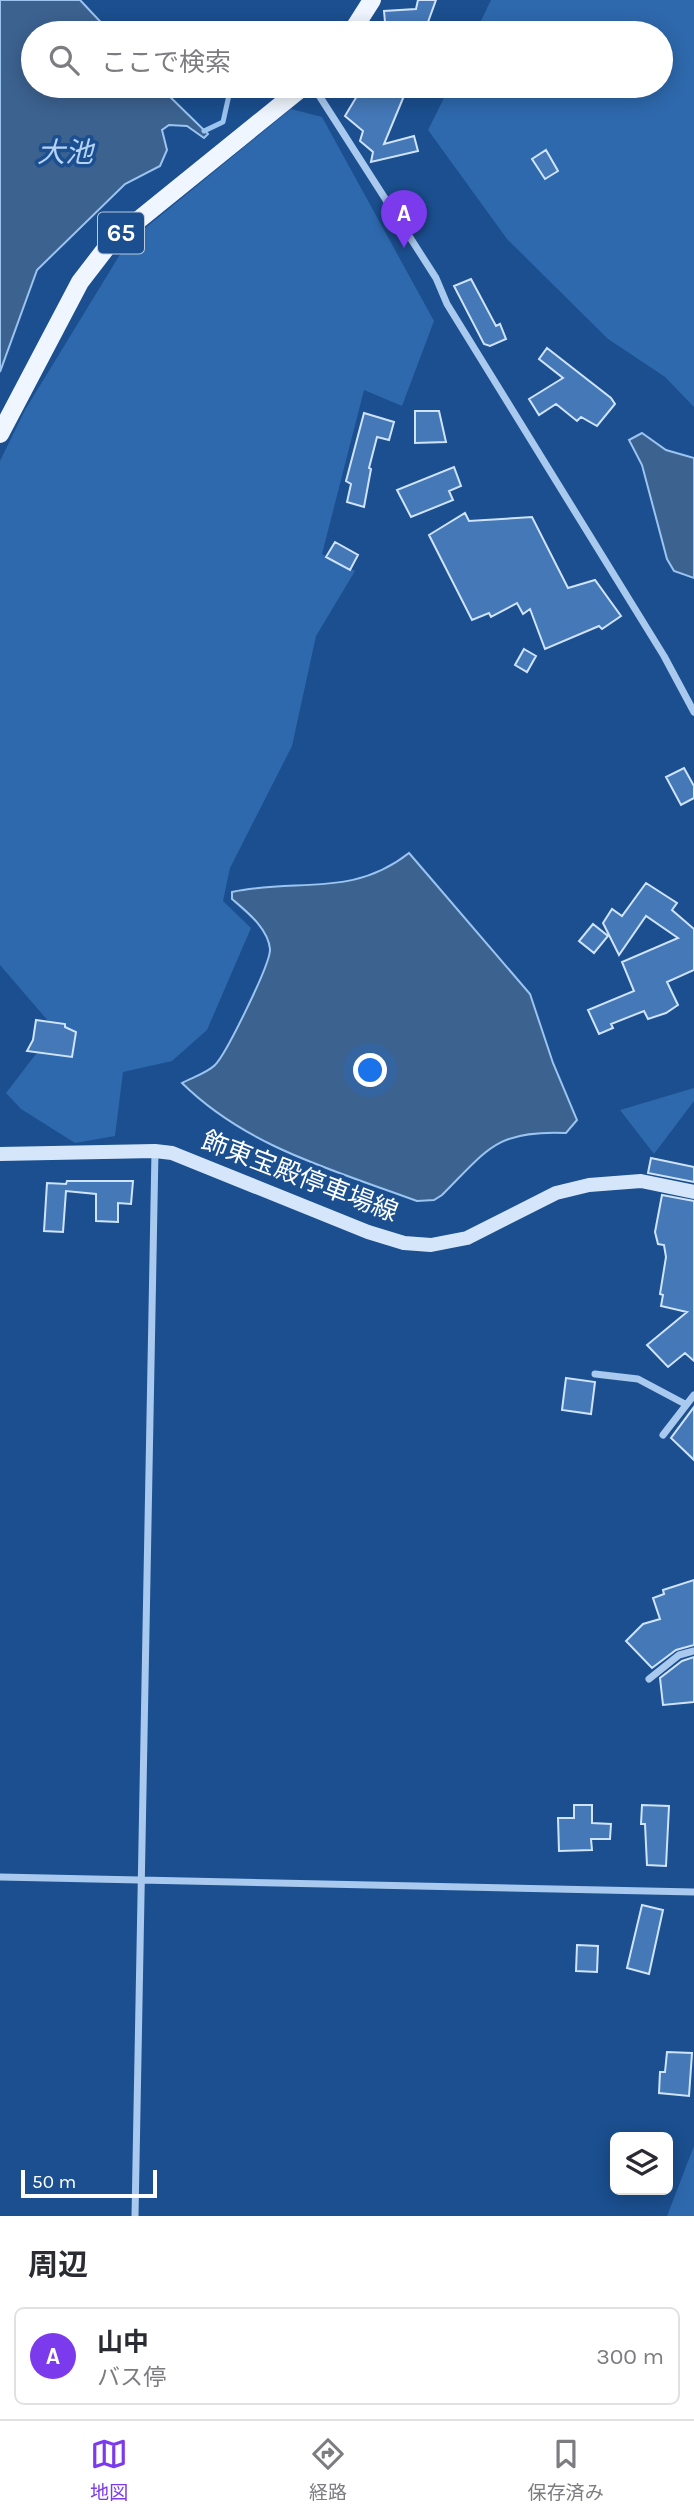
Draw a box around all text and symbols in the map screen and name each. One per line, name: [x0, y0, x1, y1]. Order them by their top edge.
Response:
search box: [21, 21, 673, 98]
icon: search: [45, 41, 83, 79]
text: ここで検索: [101, 47, 231, 78]
water label: 大池: [37, 136, 96, 169]
pin: A: [381, 190, 427, 248]
road number: 65: [98, 212, 144, 254]
your location: [353, 1053, 387, 1087]
street label: 飾東宝殿停車場線: [197, 1125, 402, 1228]
map controls: [610, 2132, 673, 2195]
button: layers: [610, 2132, 673, 2195]
scale bar: [21, 2167, 158, 2199]
text: 50 m: [32, 2171, 76, 2193]
text: 周辺: [28, 2247, 88, 2283]
text: 山中: [97, 2327, 149, 2358]
text: A: [46, 2343, 60, 2370]
text: 300 m: [596, 2343, 664, 2370]
text: バス停: [97, 2364, 166, 2391]
tab: 地図: [90, 2435, 128, 2504]
tab: 経路: [309, 2435, 347, 2504]
tab: 保存済み: [528, 2435, 604, 2504]

